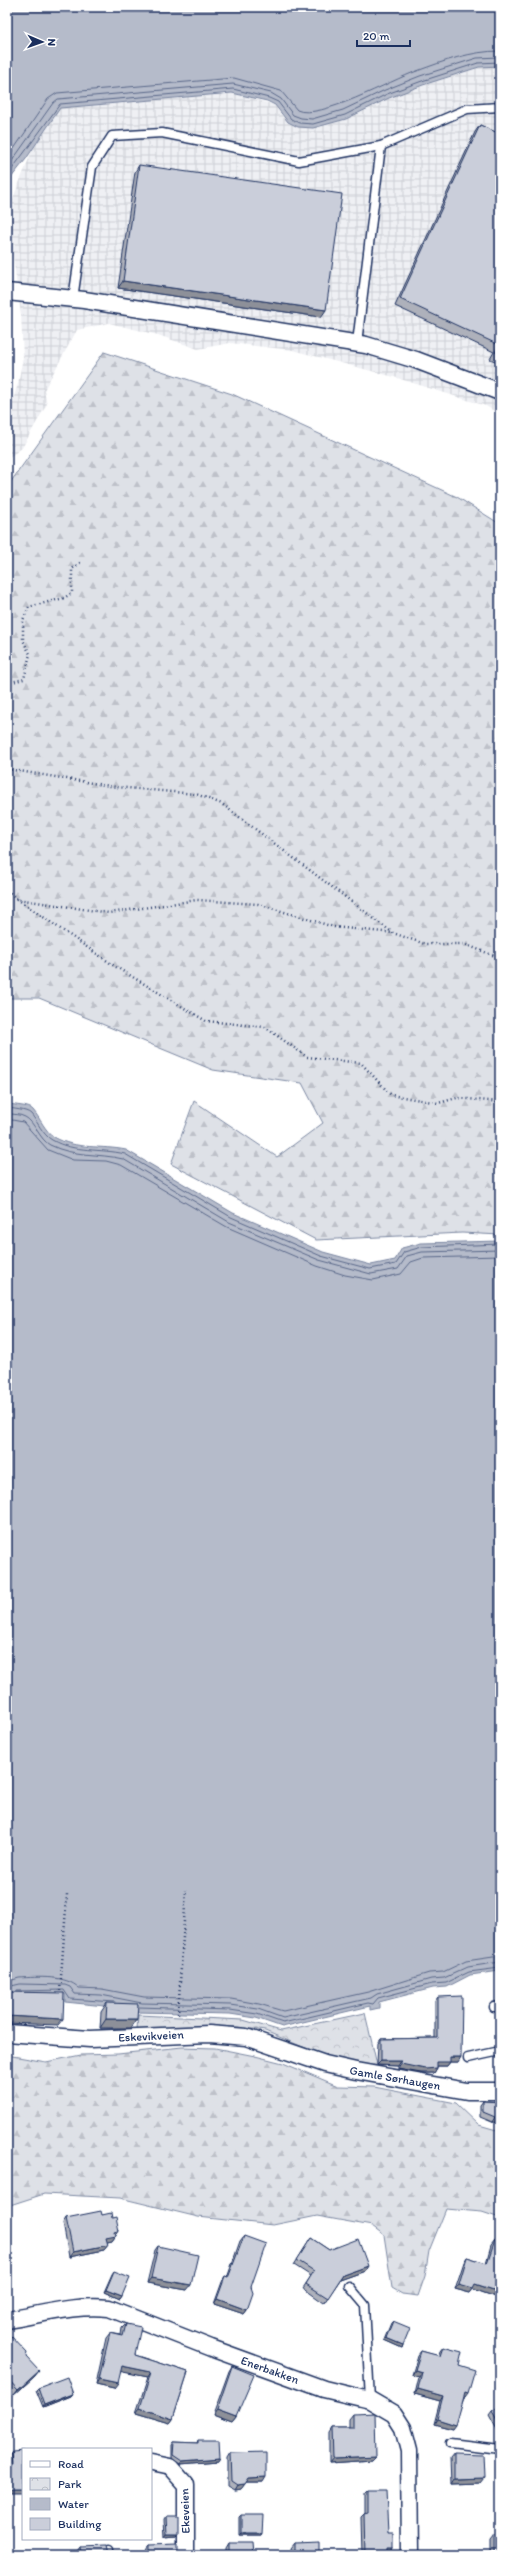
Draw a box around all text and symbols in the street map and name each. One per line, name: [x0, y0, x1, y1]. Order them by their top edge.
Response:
north arrow: [22, 22, 62, 62]
scale bar: [357, 22, 410, 48]
text: 20 m: [363, 29, 390, 43]
text: N: [45, 38, 58, 46]
street label: Eskevikveien: [118, 2027, 184, 2045]
street label: Gamle Sørhaugen: [348, 2063, 442, 2093]
street label: Enerbakken: [239, 2353, 301, 2387]
legend: [22, 2448, 152, 2540]
text: Road: [58, 2457, 84, 2471]
text: Park: [58, 2477, 82, 2491]
street label: Ekeveien: [177, 2488, 193, 2534]
text: Water: [58, 2497, 89, 2511]
text: Building: [58, 2517, 102, 2531]

